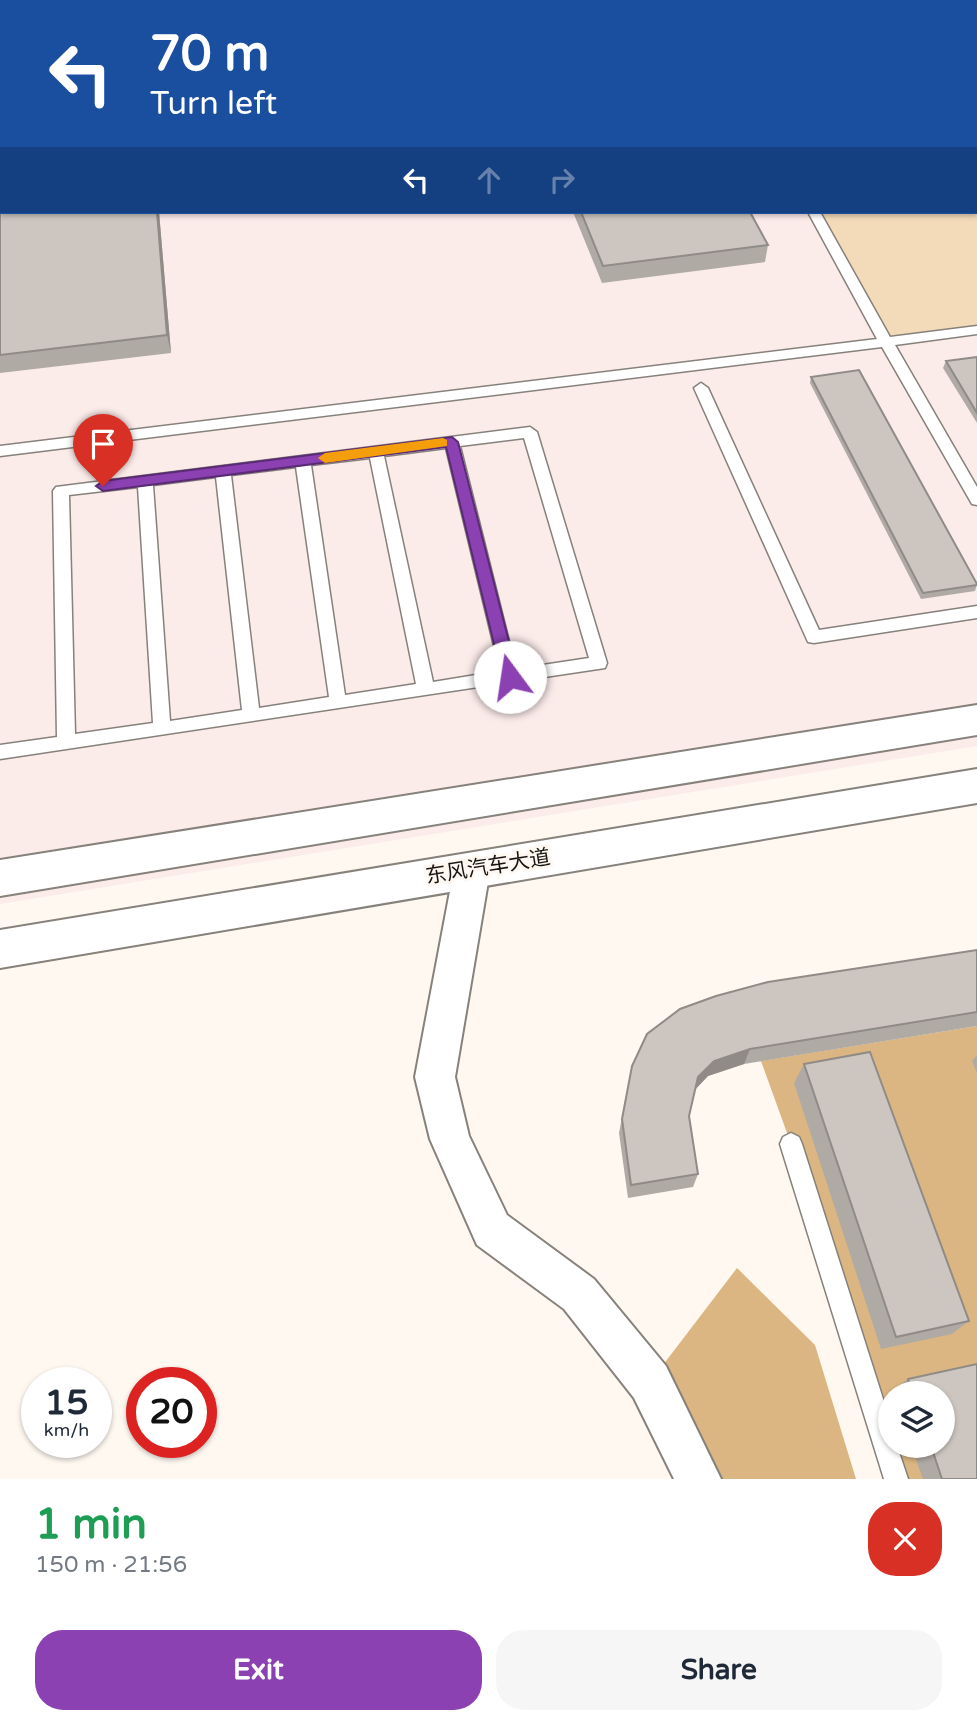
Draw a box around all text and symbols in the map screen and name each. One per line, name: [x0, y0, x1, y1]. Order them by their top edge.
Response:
text: 70 m: [150, 25, 269, 84]
icon: left: [35, 28, 126, 119]
text: Turn left: [150, 85, 277, 123]
icon: left: [397, 161, 435, 199]
icon: ahead: [470, 161, 508, 199]
icon: right: [543, 161, 581, 199]
pin: [73, 414, 133, 486]
icon: arrive: [84, 425, 122, 463]
position arrow: [473, 640, 547, 714]
street label: 东风汽车大道: [424, 845, 552, 889]
speed limit sign: 20: [126, 1367, 217, 1458]
map controls: [878, 1381, 955, 1458]
button: layers: [878, 1381, 955, 1458]
text: 15: [45, 1382, 88, 1424]
text: km/h: [44, 1419, 89, 1441]
text: 1 min: [35, 1499, 147, 1550]
button: close: [868, 1502, 942, 1576]
text: 150 m · 21:56: [35, 1551, 187, 1579]
button: Exit: [35, 1630, 482, 1710]
button: Share: [496, 1630, 942, 1710]

